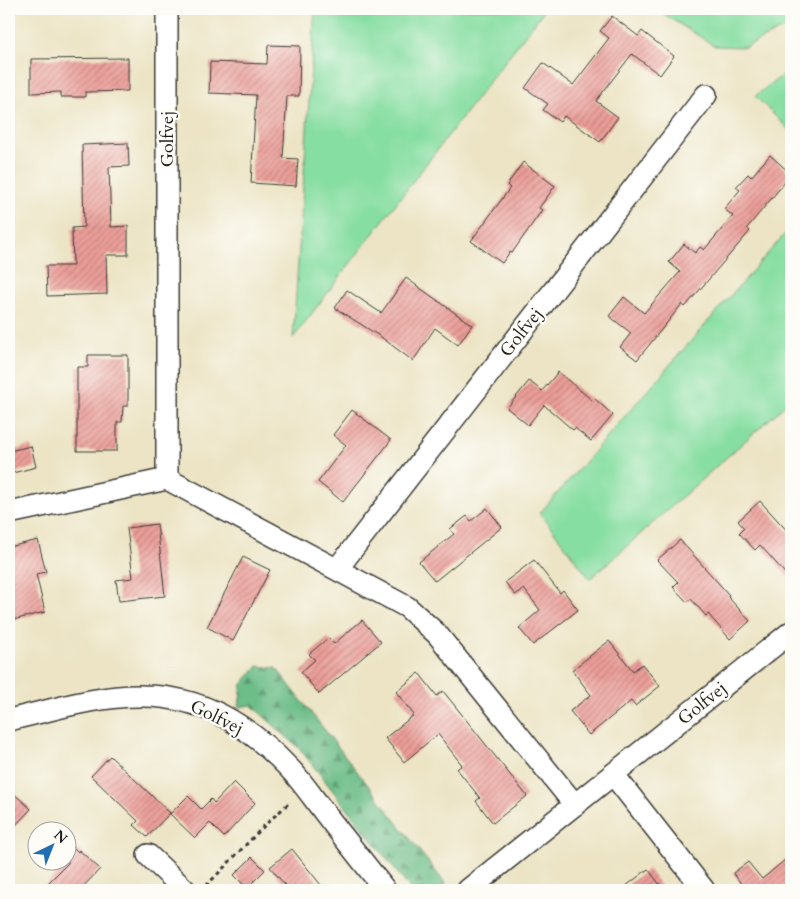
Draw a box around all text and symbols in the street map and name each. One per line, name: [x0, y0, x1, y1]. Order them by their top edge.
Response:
street label: Golfvej: [155, 111, 180, 167]
street label: Golfvej: [494, 302, 549, 362]
street label: Golfvej: [673, 676, 732, 731]
street label: Golfvej: [186, 694, 248, 741]
north arrow: [28, 822, 78, 872]
text: N: [50, 826, 71, 848]

